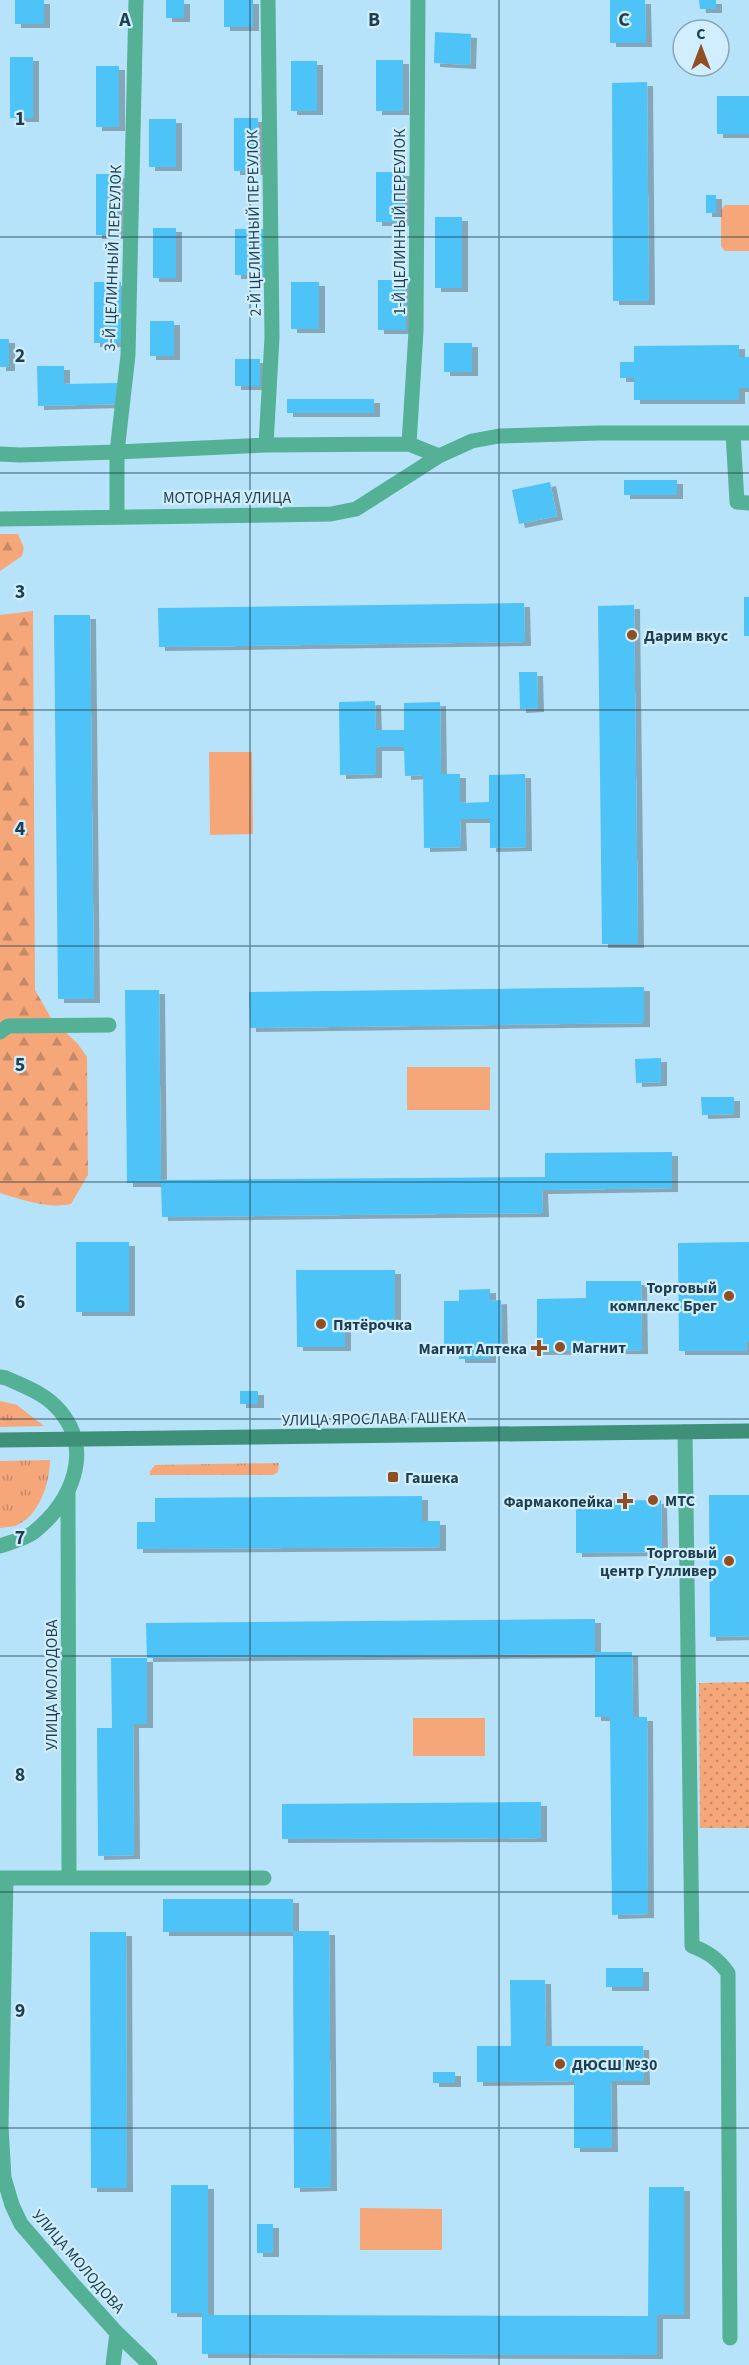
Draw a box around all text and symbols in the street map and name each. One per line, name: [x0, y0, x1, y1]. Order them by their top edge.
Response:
text: A: [118, 6, 131, 34]
text: B: [368, 6, 380, 34]
text: C: [618, 6, 630, 34]
north arrow: [671, 18, 731, 78]
text: С: [696, 23, 706, 45]
text: 1: [15, 105, 25, 133]
street label: 1-Й ЦЕЛИННЫЙ ПЕРЕУЛОК: [389, 128, 411, 315]
street label: 2-Й ЦЕЛИННЫЙ ПЕРЕУЛОК: [241, 129, 267, 316]
street label: 3-Й ЦЕЛИННЫЙ ПЕРЕУЛОК: [99, 164, 127, 352]
text: 2: [15, 342, 25, 370]
street label: МОТОРНАЯ УЛИЦА: [163, 487, 291, 509]
text: 3: [15, 578, 25, 606]
place label: Дарим вкус: [644, 625, 729, 647]
marker: Дарим вкус: [625, 628, 639, 642]
text: 4: [15, 815, 26, 843]
text: 5: [15, 1051, 25, 1079]
place label: Торговый комплекс Брег: [610, 1277, 717, 1317]
text: 6: [15, 1288, 25, 1316]
marker: Торговый комплекс Брег: [722, 1289, 736, 1303]
place label: Пятёрочка: [333, 1314, 412, 1336]
marker: Пятёрочка: [314, 1317, 328, 1331]
place label: Магнит: [572, 1337, 626, 1359]
place label: Магнит Аптека: [418, 1338, 527, 1360]
marker: Магнит: [553, 1340, 567, 1354]
marker: Магнит Аптека: [532, 1341, 546, 1355]
street label: УЛИЦА ЯРОСЛАВА ГАШЕКА: [282, 1406, 467, 1432]
place label: Гашека: [405, 1467, 459, 1489]
marker: Гашека: [386, 1470, 400, 1484]
place label: МТС: [665, 1490, 695, 1512]
place label: Фармакопейка: [503, 1491, 613, 1513]
marker: МТС: [646, 1493, 660, 1507]
marker: Фармакопейка: [618, 1494, 632, 1508]
text: 7: [15, 1524, 25, 1552]
place label: Торговый центр Гулливер: [600, 1542, 717, 1582]
marker: Торговый центр Гулливер: [722, 1554, 736, 1568]
street label: УЛИЦА МОЛОДОВА: [41, 1619, 63, 1751]
text: 8: [15, 1761, 25, 1789]
text: 9: [15, 1997, 25, 2025]
place label: ДЮСШ №30: [572, 2054, 657, 2076]
marker: ДЮСШ №30: [553, 2057, 567, 2071]
street label: УЛИЦА МОЛОДОВА: [27, 2205, 130, 2319]

